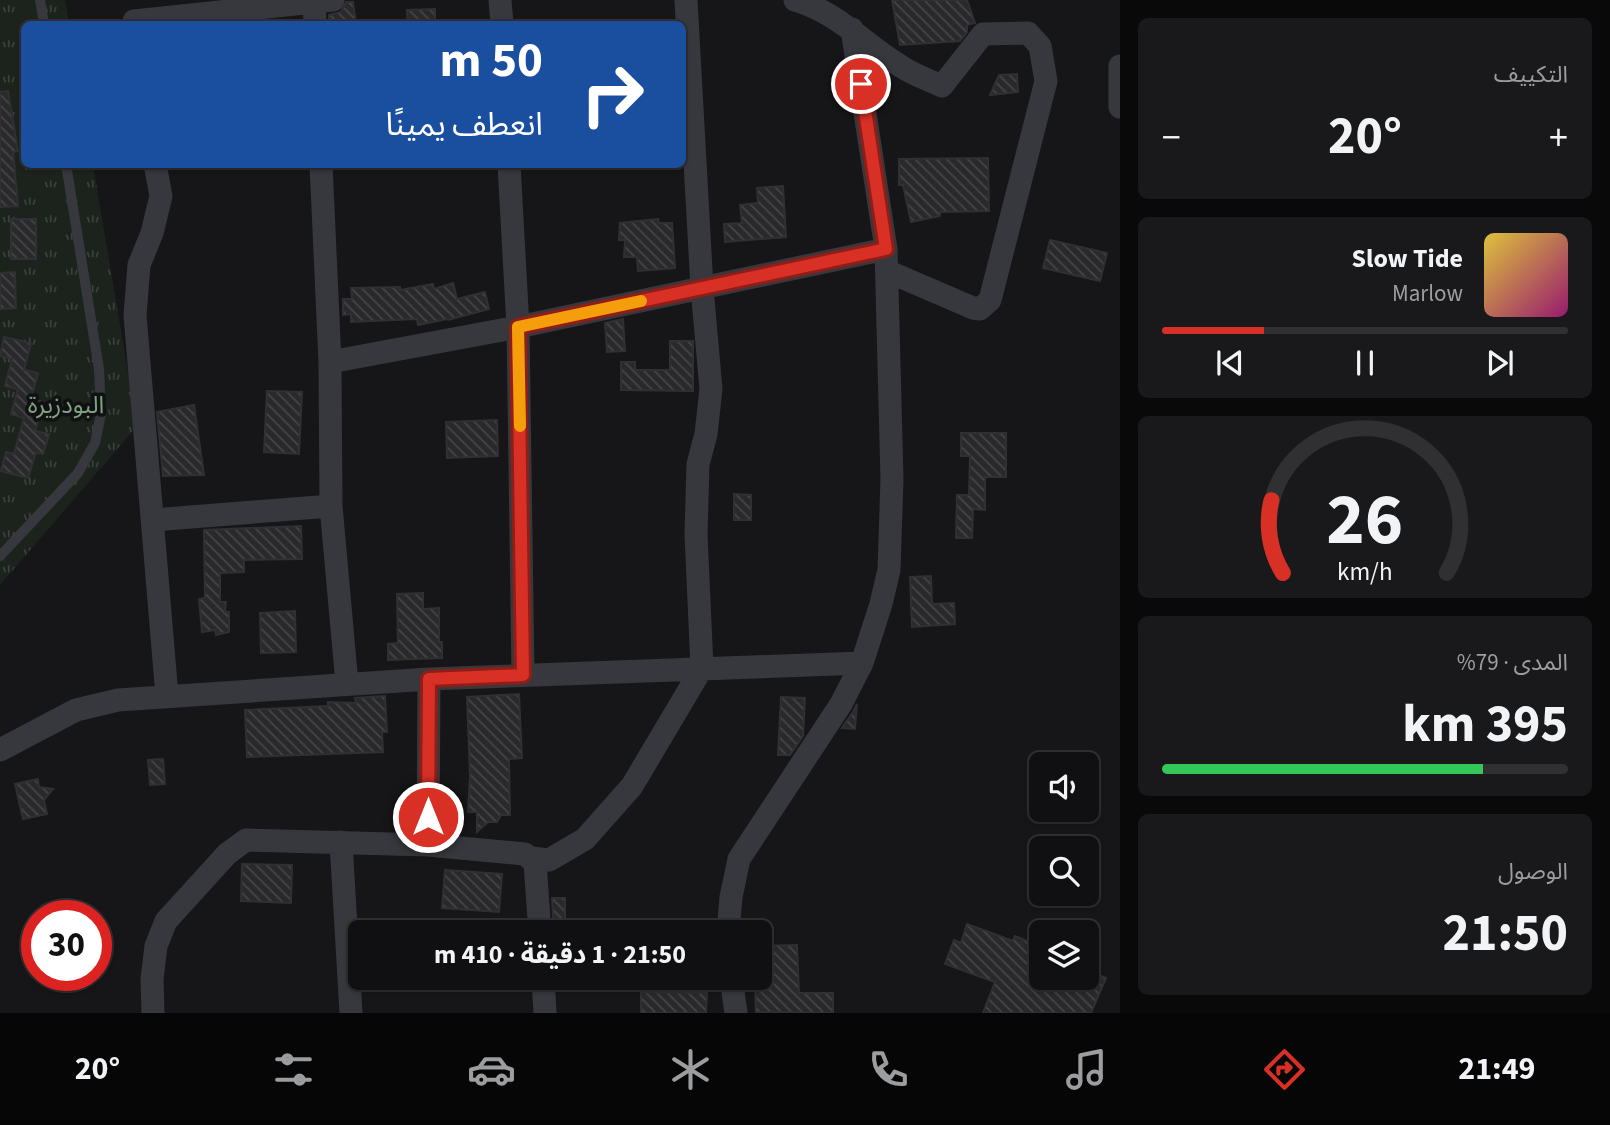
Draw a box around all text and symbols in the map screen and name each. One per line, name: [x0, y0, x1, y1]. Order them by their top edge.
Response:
text: 50 m: [439, 26, 543, 96]
icon: right: [567, 49, 658, 140]
pin: [831, 54, 891, 114]
text: التكييف: [1494, 58, 1568, 91]
icon: arrive: [842, 65, 880, 103]
text: 20°: [1328, 100, 1402, 174]
text: انعطف يمينًا: [386, 102, 543, 148]
text: −: [1162, 111, 1181, 165]
text: +: [1549, 111, 1568, 165]
text: Slow Tide: [1352, 240, 1463, 277]
text: Marlow: [1392, 277, 1463, 310]
icon: previous: [1211, 344, 1249, 382]
icon: pause: [1346, 344, 1384, 382]
icon: next: [1481, 344, 1519, 382]
park label: البودزيرة: [28, 388, 104, 423]
text: 26: [1327, 468, 1403, 572]
text: km/h: [1337, 553, 1393, 589]
text: المدى · 79%: [1457, 646, 1568, 679]
text: 395 km: [1402, 688, 1568, 762]
map controls: [1029, 752, 1099, 990]
button: sound: [1029, 752, 1099, 822]
position arrow: [391, 780, 465, 854]
button: search: [1029, 836, 1099, 906]
text: الوصول: [1498, 855, 1568, 888]
text: 21:50: [1443, 897, 1568, 971]
speed limit sign: 30: [21, 900, 112, 991]
button: layers: [1029, 920, 1099, 990]
text: 21:50 · 1 دقيقة · 410 m: [434, 936, 686, 973]
icon: filters: [269, 1045, 318, 1094]
icon: car: [467, 1045, 516, 1094]
icon: climate: [666, 1045, 715, 1094]
icon: phone: [864, 1045, 913, 1094]
icon: music: [1062, 1045, 1111, 1094]
icon: directions: [1260, 1045, 1309, 1094]
text: 20°: [75, 1046, 120, 1092]
text: 21:49: [1458, 1046, 1535, 1092]

